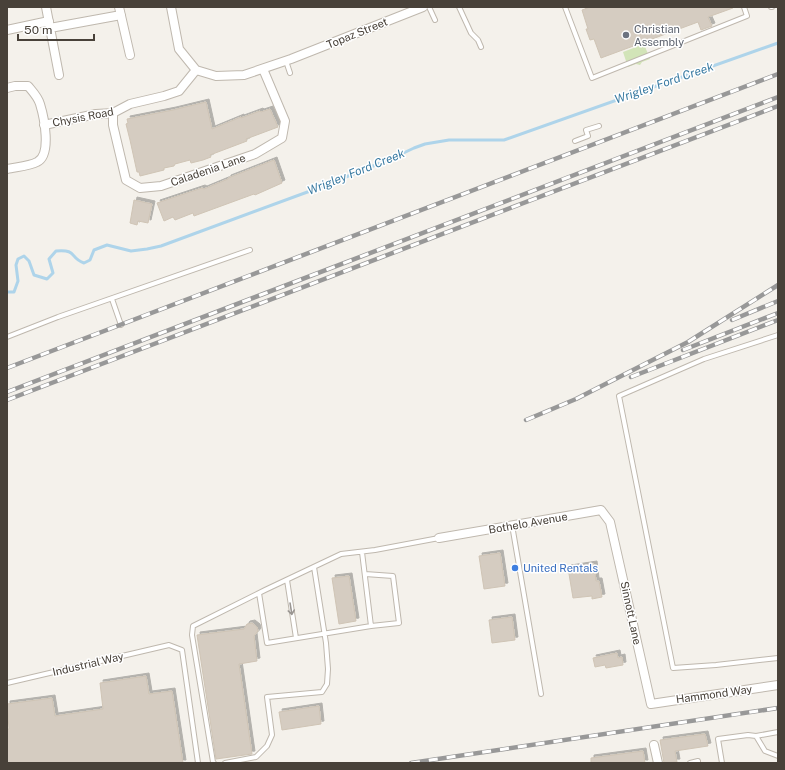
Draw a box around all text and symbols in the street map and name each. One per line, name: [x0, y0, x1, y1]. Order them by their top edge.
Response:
street label: Topaz Street: [325, 15, 389, 51]
scale bar: [18, 16, 94, 42]
text: 50 m: [24, 23, 52, 37]
place label: Christian Assembly: [634, 23, 684, 48]
marker: Christian Assembly: [621, 30, 631, 40]
water label: Wrigley Ford Creek: [613, 59, 716, 106]
street label: Chysis Road: [51, 105, 115, 129]
water label: Wrigley Ford Creek: [305, 146, 407, 198]
street label: Caladenia Lane: [169, 152, 247, 188]
street label: Bothelo Avenue: [488, 510, 568, 536]
place label: United Rentals: [523, 562, 598, 574]
marker: United Rentals: [510, 563, 520, 573]
street label: Sinnott Lane: [618, 580, 644, 646]
one-way arrow: [288, 602, 296, 615]
street label: Industrial Way: [51, 650, 125, 678]
street label: Hammond Way: [675, 683, 753, 705]

